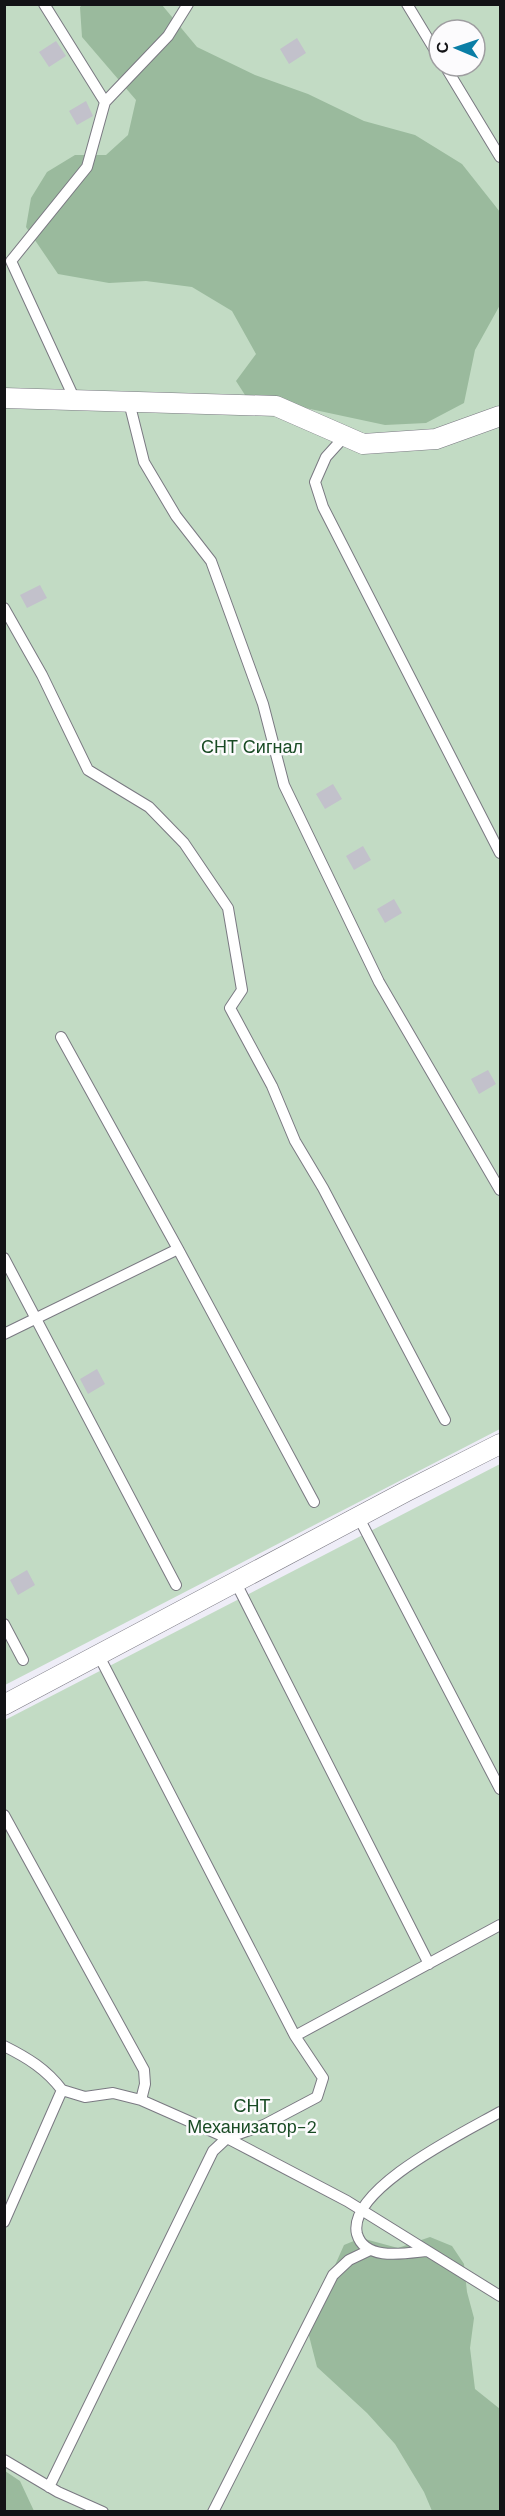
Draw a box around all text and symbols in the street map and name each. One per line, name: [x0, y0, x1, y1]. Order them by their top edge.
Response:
north arrow: [427, 18, 487, 78]
text: С: [432, 41, 453, 54]
park label: СНТ Сигнал: [201, 735, 303, 759]
park label: СНТ Механизатор-2: [187, 2094, 317, 2139]

